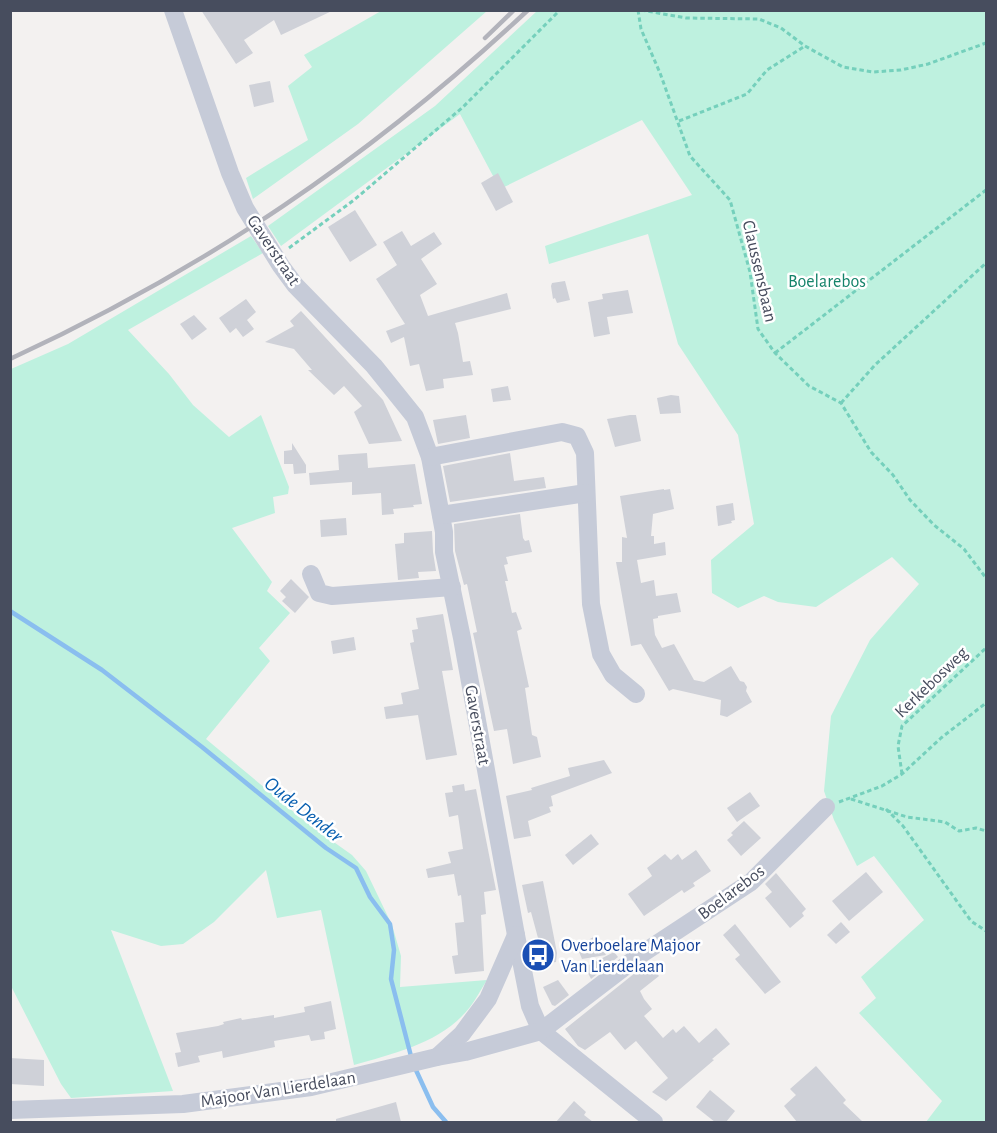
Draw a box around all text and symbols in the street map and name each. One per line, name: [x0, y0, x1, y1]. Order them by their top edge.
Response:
street label: Gaverstraat: [243, 212, 303, 289]
street label: Claussensbaan: [739, 219, 779, 324]
park label: Boelarebos: [788, 273, 866, 291]
street label: Kerkebosweg: [892, 644, 972, 722]
street label: Gaverstraat: [461, 684, 493, 767]
water label: Oude Dender: [261, 773, 347, 847]
street label: Boelarebos: [695, 862, 768, 923]
bus stop icon: Overboelare Majoor Van Lierdelaan: [520, 937, 556, 973]
place label: Overboelare Majoor Van Lierdelaan: [561, 937, 701, 976]
street label: Majoor Van Lierdelaan: [199, 1069, 357, 1111]

